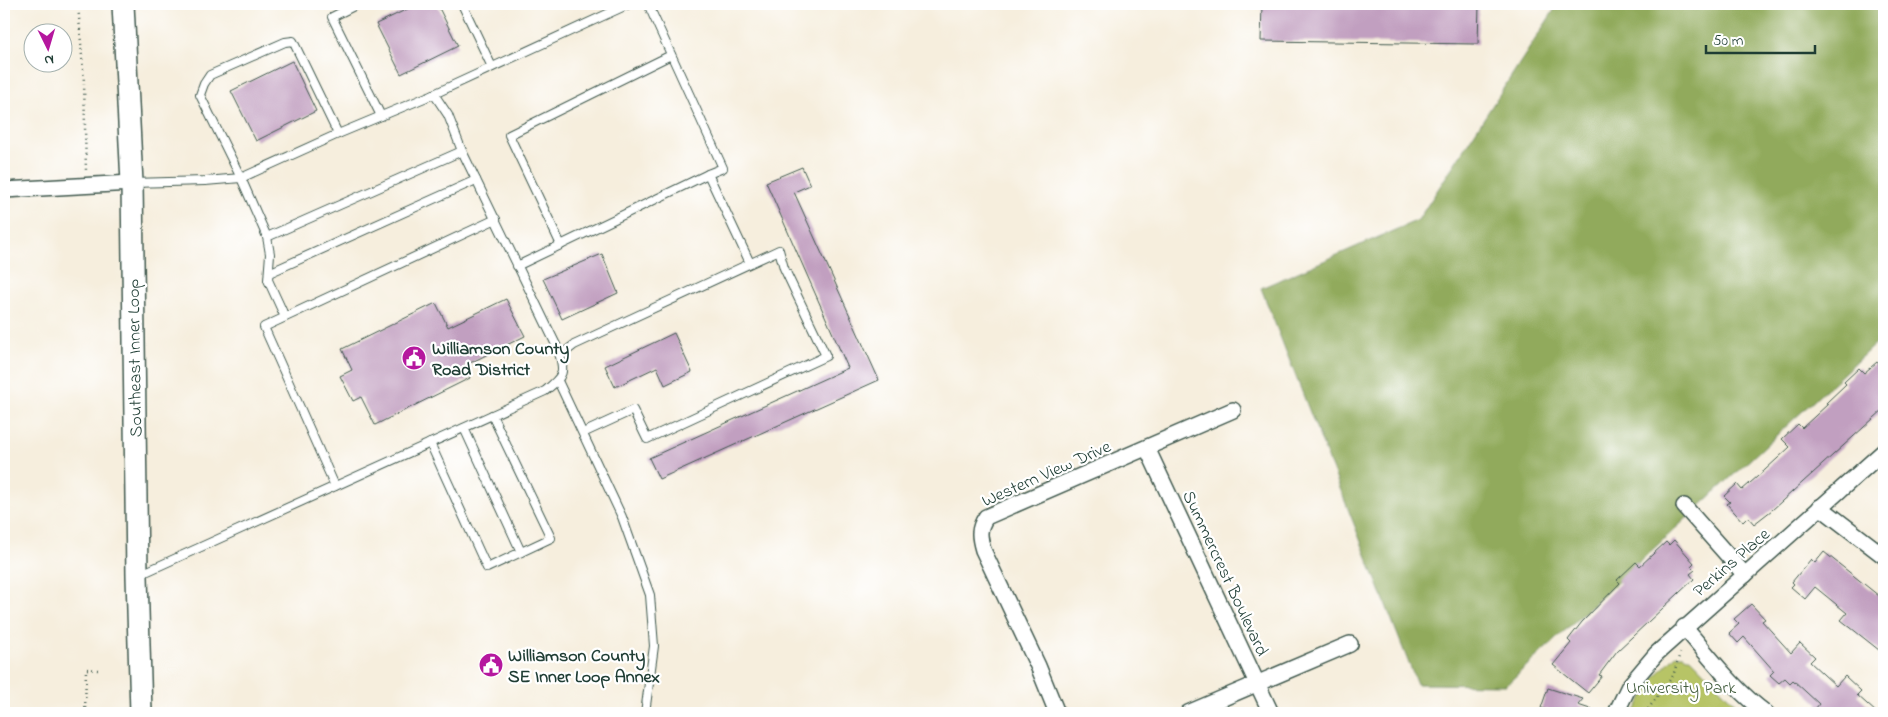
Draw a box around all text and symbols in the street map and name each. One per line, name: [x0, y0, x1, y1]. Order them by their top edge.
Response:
north arrow: [22, 22, 72, 72]
scale bar: [1706, 22, 1814, 54]
text: 50 m: [1713, 30, 1744, 52]
text: N: [43, 49, 55, 70]
street label: Southeast Inner Loop: [122, 278, 150, 437]
place label: Williamson County Road District: [432, 337, 569, 384]
public building icon: Williamson County Road District: [401, 345, 427, 371]
street label: Western View Drive: [978, 434, 1116, 515]
street label: Summercrest Boulevard: [1174, 487, 1274, 661]
street label: Perkins Place: [1688, 522, 1777, 604]
place label: Williamson County SE Inner Loop Annex: [508, 644, 660, 691]
public building icon: Williamson County SE Inner Loop Annex: [478, 652, 504, 678]
park label: University Park: [1626, 676, 1736, 702]

